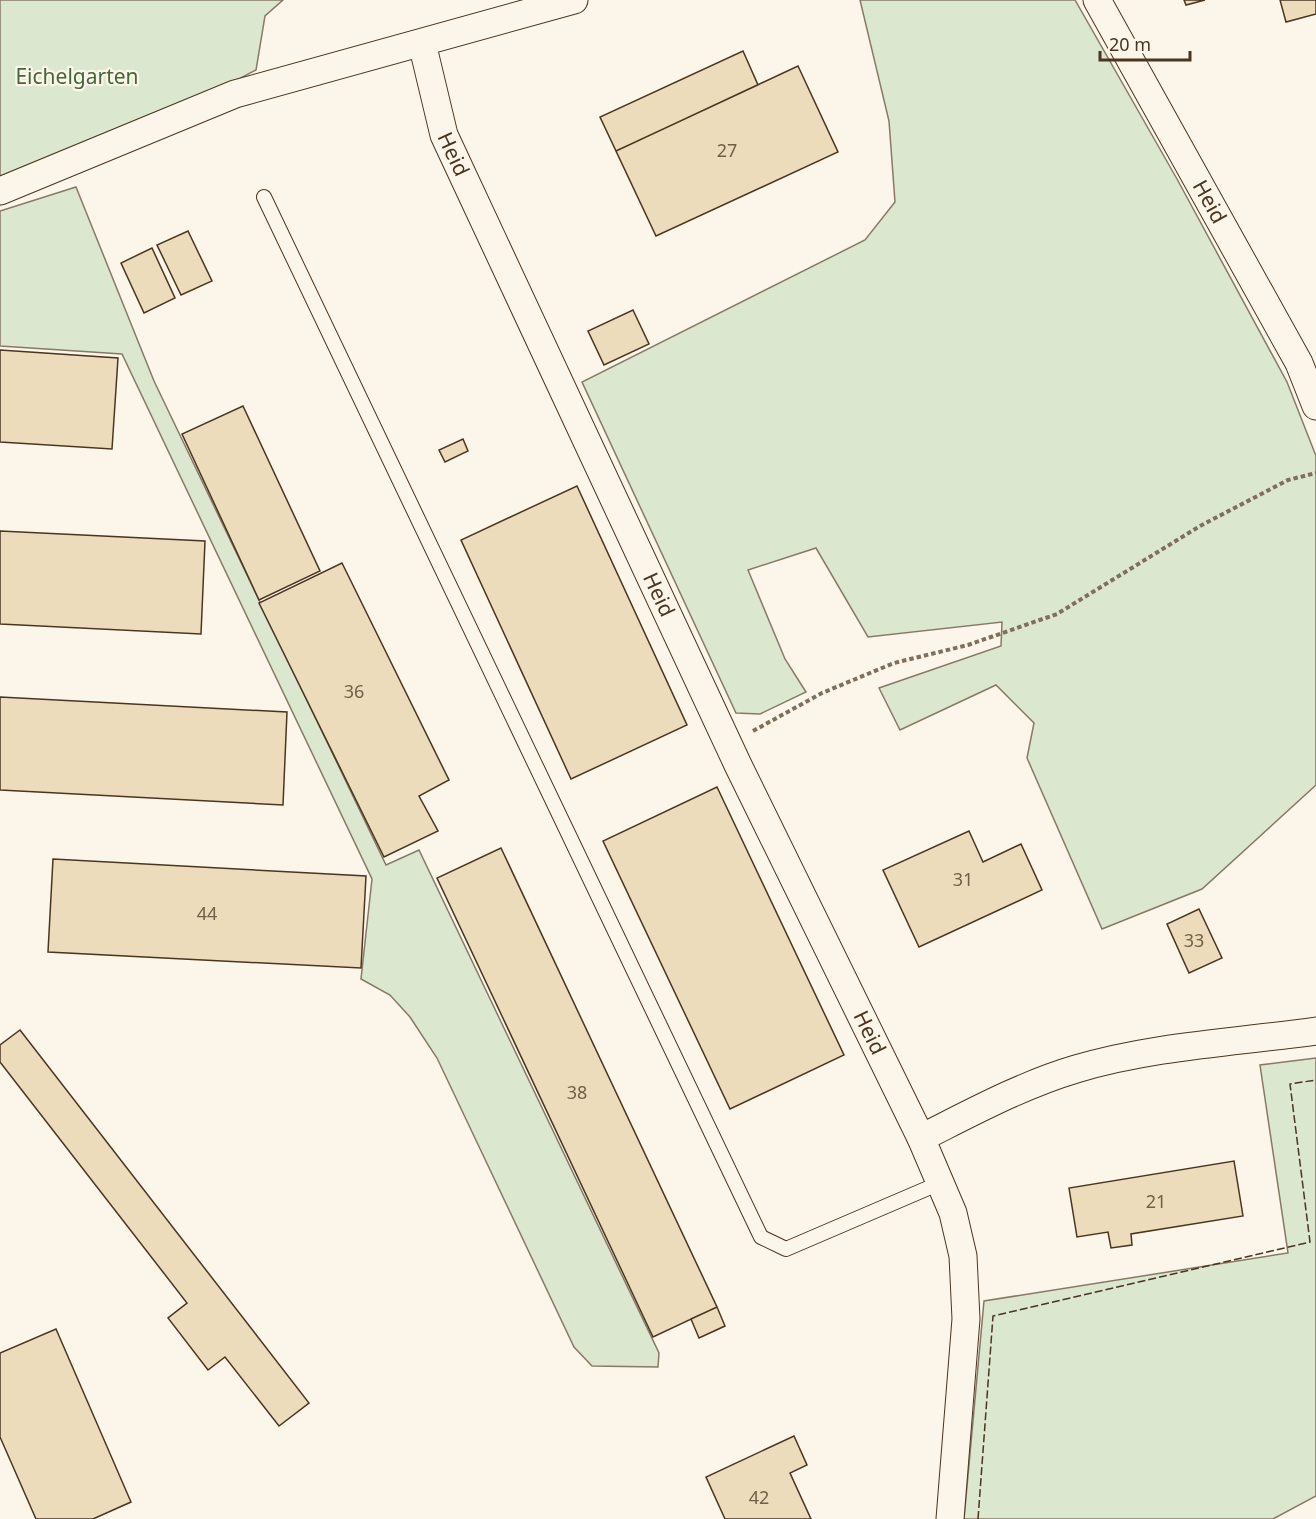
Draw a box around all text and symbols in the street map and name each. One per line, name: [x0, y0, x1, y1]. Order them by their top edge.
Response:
scale bar: [1100, 24, 1190, 62]
text: 20 m: [1109, 32, 1151, 56]
park label: Eichelgarten: [15, 62, 139, 90]
street label: Heid: [432, 127, 476, 181]
house number: 27: [717, 138, 737, 162]
street label: Heid: [1187, 175, 1234, 228]
street label: Heid: [637, 568, 682, 621]
house number: 36: [344, 679, 364, 703]
house number: 31: [953, 867, 973, 891]
house number: 44: [197, 901, 217, 925]
house number: 33: [1184, 928, 1204, 952]
street label: Heid: [848, 1006, 893, 1059]
house number: 38: [567, 1080, 587, 1104]
house number: 21: [1146, 1189, 1166, 1213]
house number: 42: [749, 1485, 769, 1509]

